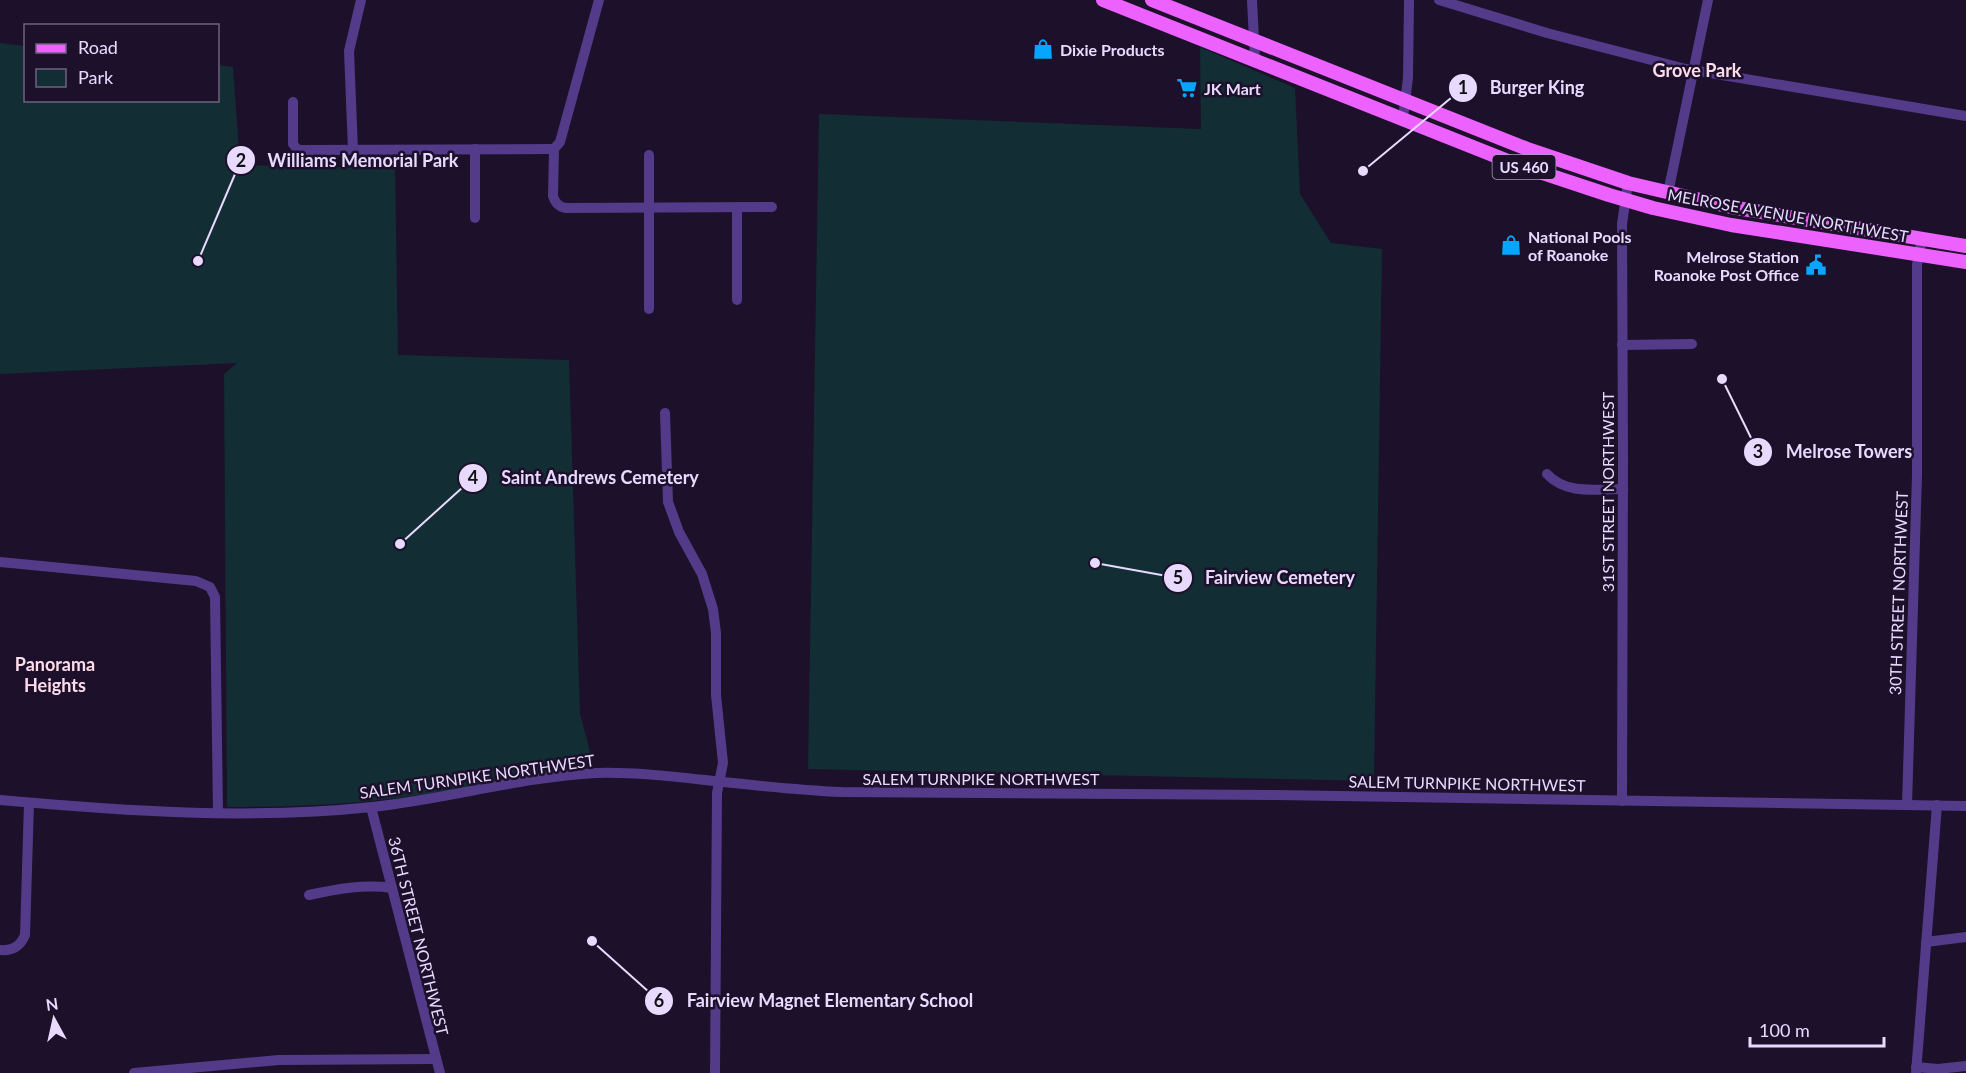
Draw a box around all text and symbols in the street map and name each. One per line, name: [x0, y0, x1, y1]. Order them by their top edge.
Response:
legend: [24, 24, 219, 102]
text: Road: [78, 36, 118, 58]
shop icon: Dixie Products: [1031, 37, 1055, 61]
place label: Dixie Products: [1060, 40, 1164, 59]
district label: Grove Park: [1653, 59, 1742, 81]
text: Park: [78, 66, 114, 88]
callout: Burger King: [1448, 70, 1597, 106]
supermarket icon: JK Mart: [1175, 76, 1199, 100]
text: 1: [1458, 76, 1468, 98]
text: Burger King: [1490, 76, 1585, 98]
place label: JK Mart: [1204, 79, 1261, 98]
callout: Williams Memorial Park: [226, 142, 470, 178]
text: 2: [236, 149, 246, 171]
text: Williams Memorial Park: [268, 149, 459, 171]
road number: US 460: [1492, 155, 1556, 179]
street label: MELROSE AVENUE NORTHWEST: [1666, 184, 1910, 246]
place label: National Pools of Roanoke: [1528, 227, 1632, 264]
shop icon: National Pools of Roanoke: [1499, 233, 1523, 257]
place label: Melrose Station Roanoke Post Office: [1654, 247, 1799, 284]
public building icon: Melrose Station Roanoke Post Office: [1804, 253, 1828, 277]
street label: 31ST STREET NORTHWEST: [1598, 391, 1617, 592]
callout: Melrose Towers: [1743, 434, 1924, 470]
text: 3: [1753, 440, 1763, 462]
text: Melrose Towers: [1786, 440, 1912, 462]
callout: Saint Andrews Cemetery: [458, 460, 711, 496]
text: 4: [468, 466, 478, 488]
text: Saint Andrews Cemetery: [501, 466, 699, 488]
street label: 30TH STREET NORTHWEST: [1885, 490, 1911, 695]
callout: Fairview Cemetery: [1163, 560, 1367, 596]
text: 5: [1173, 566, 1183, 588]
text: Fairview Cemetery: [1205, 566, 1355, 588]
district label: Panorama Heights: [15, 653, 95, 696]
street label: SALEM TURNPIKE NORTHWEST: [358, 750, 596, 802]
street label: SALEM TURNPIKE NORTHWEST: [863, 769, 1100, 788]
street label: SALEM TURNPIKE NORTHWEST: [1348, 771, 1586, 795]
street label: 36TH STREET NORTHWEST: [385, 835, 453, 1038]
callout: Fairview Magnet Elementary School: [644, 983, 986, 1019]
north arrow: [24, 989, 84, 1049]
text: 6: [654, 989, 664, 1011]
text: Fairview Magnet Elementary School: [687, 989, 973, 1011]
text: N: [44, 993, 59, 1014]
scale bar: [1750, 1010, 1884, 1048]
text: 100 m: [1759, 1019, 1810, 1041]

